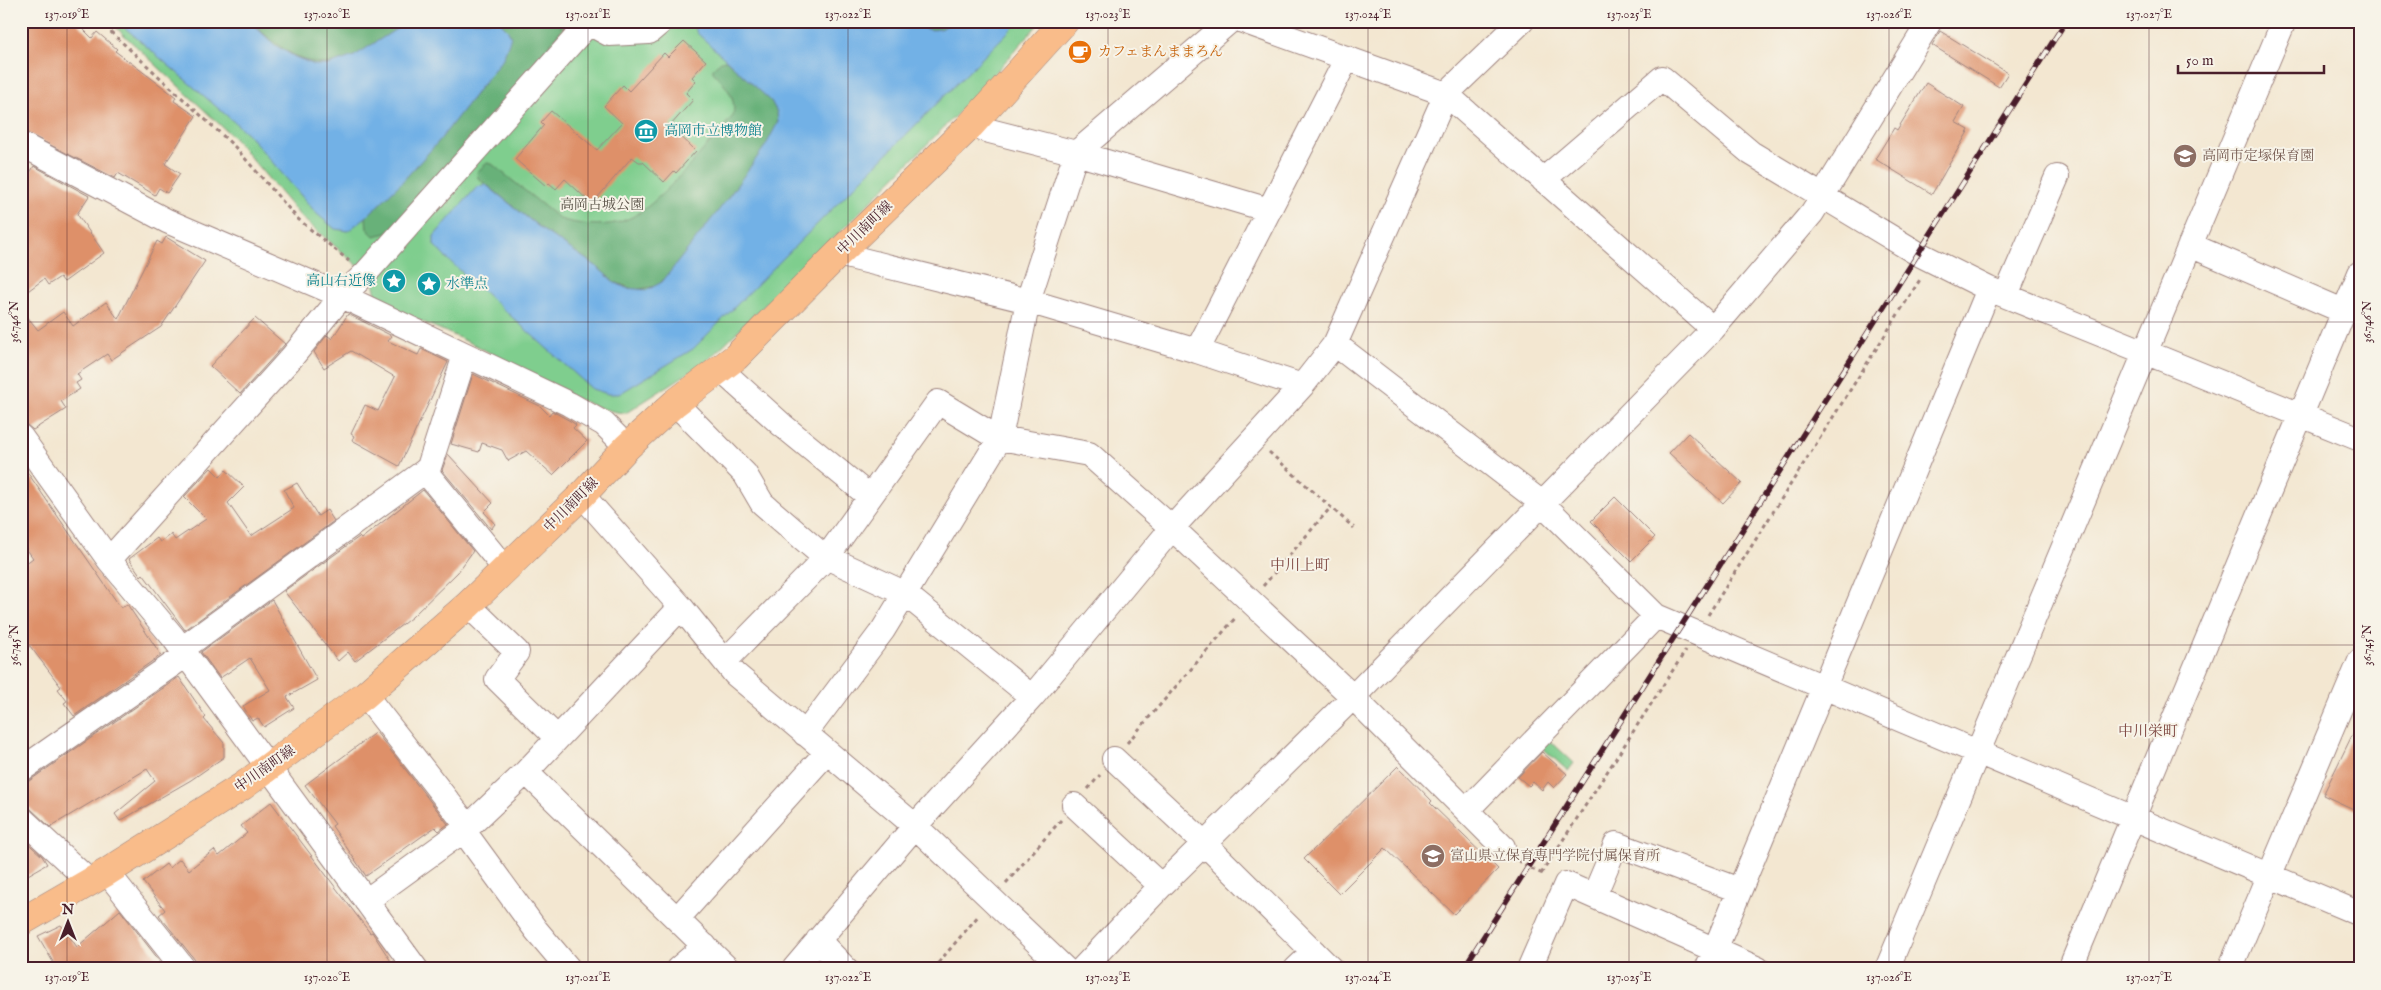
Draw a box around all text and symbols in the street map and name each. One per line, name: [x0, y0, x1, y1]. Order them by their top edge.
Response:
text: 137.019°E: [45, 7, 89, 22]
text: 137.020°E: [304, 7, 350, 22]
text: 137.021°E: [565, 7, 611, 22]
text: 137.022°E: [825, 7, 871, 22]
text: 137.023°E: [1085, 7, 1131, 22]
text: 137.024°E: [1345, 7, 1391, 22]
text: 137.025°E: [1606, 7, 1652, 22]
text: 137.026°E: [1866, 7, 1912, 22]
text: 137.027°E: [2126, 7, 2172, 22]
cafe icon: カフェまんままろん: [1067, 39, 1093, 65]
scale bar: [2178, 42, 2325, 74]
place label: カフェまんままろん: [1098, 43, 1223, 61]
text: 50 m: [2186, 51, 2214, 70]
museum icon: 高岡市立博物館: [633, 118, 659, 144]
place label: 高岡市立博物館: [664, 122, 762, 140]
school or university icon: 高岡市定塚保育園: [2172, 143, 2198, 169]
place label: 高岡市定塚保育園: [2202, 147, 2314, 165]
park label: 高岡古城公園: [560, 196, 644, 214]
street label: 中川南町線: [834, 197, 896, 259]
place icon: 高山右近像: [381, 268, 407, 294]
place icon: 水準点: [416, 271, 442, 297]
place label: 高山右近像: [306, 272, 376, 290]
place label: 水準点: [446, 275, 488, 293]
text: 36.746°N: [7, 300, 22, 343]
text: 36.746°N: [2360, 300, 2375, 343]
street label: 中川南町線: [540, 474, 602, 536]
district label: 中川上町: [1270, 556, 1330, 575]
text: 36.745°N: [7, 624, 22, 666]
text: 36.745°N: [2360, 624, 2375, 666]
district label: 中川栄町: [2118, 722, 2178, 741]
street label: 中川南町線: [231, 742, 299, 796]
school or university icon: 富山県立保育専門学院付属保育所: [1420, 843, 1446, 869]
place label: 富山県立保育専門学院付属保育所: [1450, 847, 1660, 865]
north arrow: [42, 898, 92, 948]
text: N: [61, 901, 74, 919]
text: 137.019°E: [45, 970, 89, 985]
text: 137.020°E: [304, 970, 350, 985]
text: 137.021°E: [565, 970, 611, 985]
text: 137.022°E: [825, 970, 871, 985]
text: 137.023°E: [1085, 970, 1131, 985]
text: 137.024°E: [1345, 970, 1391, 985]
text: 137.025°E: [1606, 970, 1652, 985]
text: 137.026°E: [1866, 970, 1912, 985]
text: 137.027°E: [2126, 970, 2172, 985]

